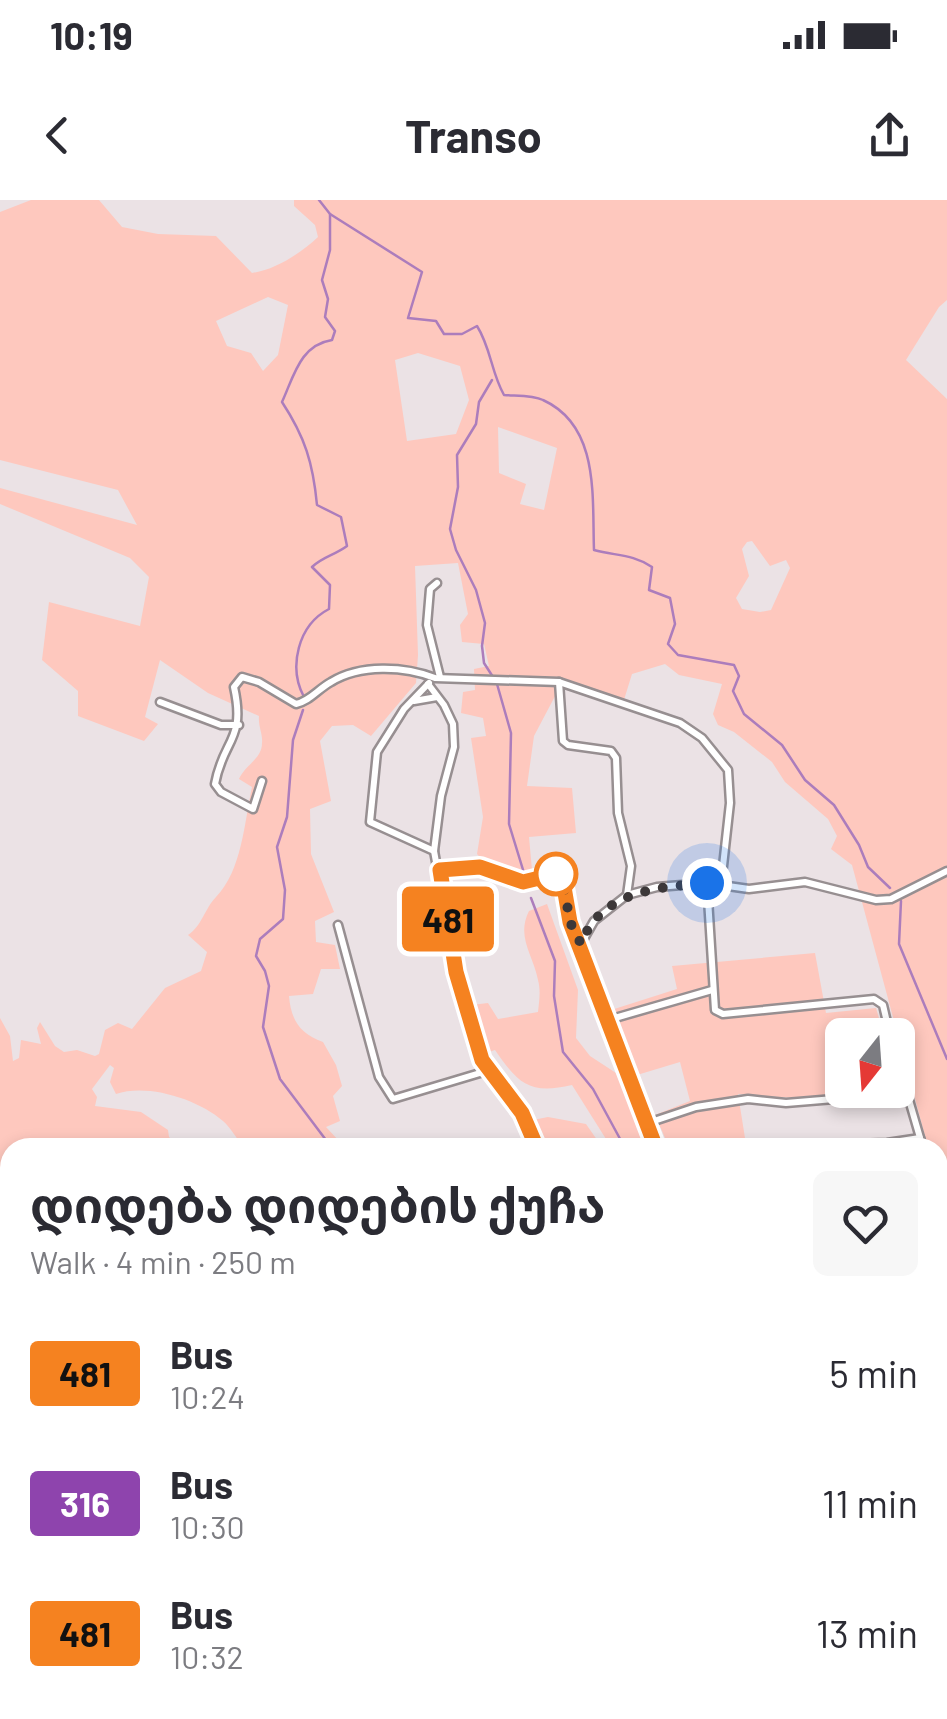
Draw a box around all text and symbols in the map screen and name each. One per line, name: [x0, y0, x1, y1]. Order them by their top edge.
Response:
text: 10:19: [50, 12, 133, 58]
icon: back: [30, 108, 85, 163]
text: Transo: [405, 108, 542, 162]
icon: share: [862, 108, 917, 163]
unlabelled marker: [535, 853, 577, 895]
your location: [682, 858, 732, 908]
line badge: 481: [390, 886, 506, 952]
text: 481: [422, 898, 474, 940]
north arrow: [825, 1018, 915, 1108]
map controls: [825, 1018, 915, 1108]
button: heart: [813, 1171, 918, 1276]
text: დიდება დიდების ქუჩა: [30, 1175, 605, 1233]
text: Walk · 4 min · 250 m: [30, 1242, 296, 1280]
text: Bus: [170, 1331, 233, 1377]
text: 5 min: [829, 1350, 918, 1396]
text: 481: [59, 1352, 111, 1394]
text: 10:24: [170, 1377, 245, 1415]
text: Bus: [170, 1461, 233, 1507]
text: 11 min: [822, 1480, 918, 1526]
text: 316: [60, 1482, 110, 1524]
text: 10:30: [170, 1507, 245, 1545]
text: Bus: [170, 1591, 233, 1637]
text: 13 min: [816, 1610, 918, 1656]
text: 481: [59, 1612, 111, 1654]
text: 10:32: [170, 1637, 244, 1675]

